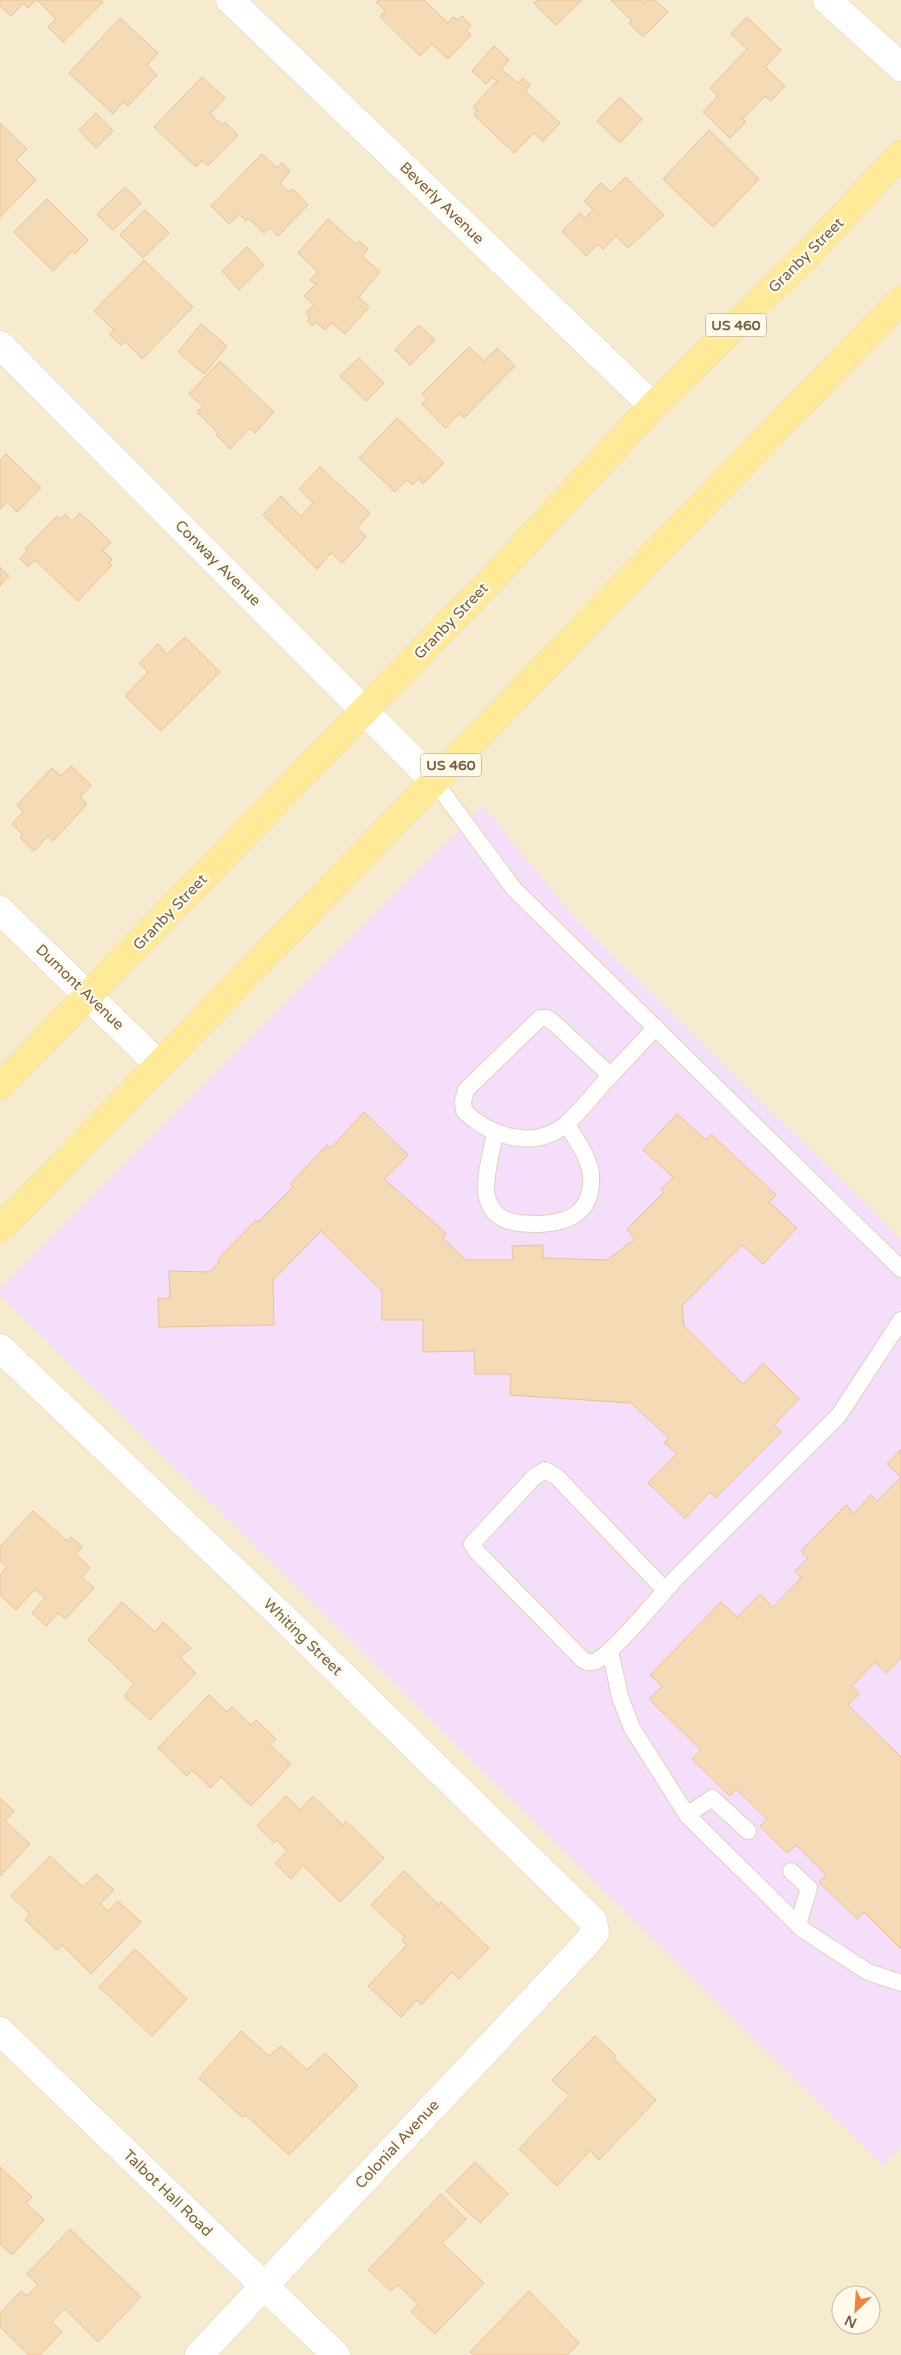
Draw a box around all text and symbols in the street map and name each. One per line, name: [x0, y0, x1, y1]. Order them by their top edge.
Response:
street label: Beverly Avenue: [396, 158, 488, 248]
street label: Granby Street: [765, 213, 848, 296]
road number: US 460: [706, 314, 766, 336]
street label: Conway Avenue: [171, 516, 265, 610]
street label: Granby Street: [410, 579, 492, 663]
road number: US 460: [421, 754, 481, 776]
street label: Granby Street: [129, 870, 211, 954]
street label: Dumont Avenue: [32, 940, 128, 1034]
street label: Whiting Street: [260, 1595, 346, 1679]
street label: Colonial Avenue: [351, 2096, 443, 2192]
street label: Talbot Hall Road: [120, 2146, 216, 2240]
north arrow: [831, 2285, 881, 2335]
text: N: [842, 2311, 859, 2331]

